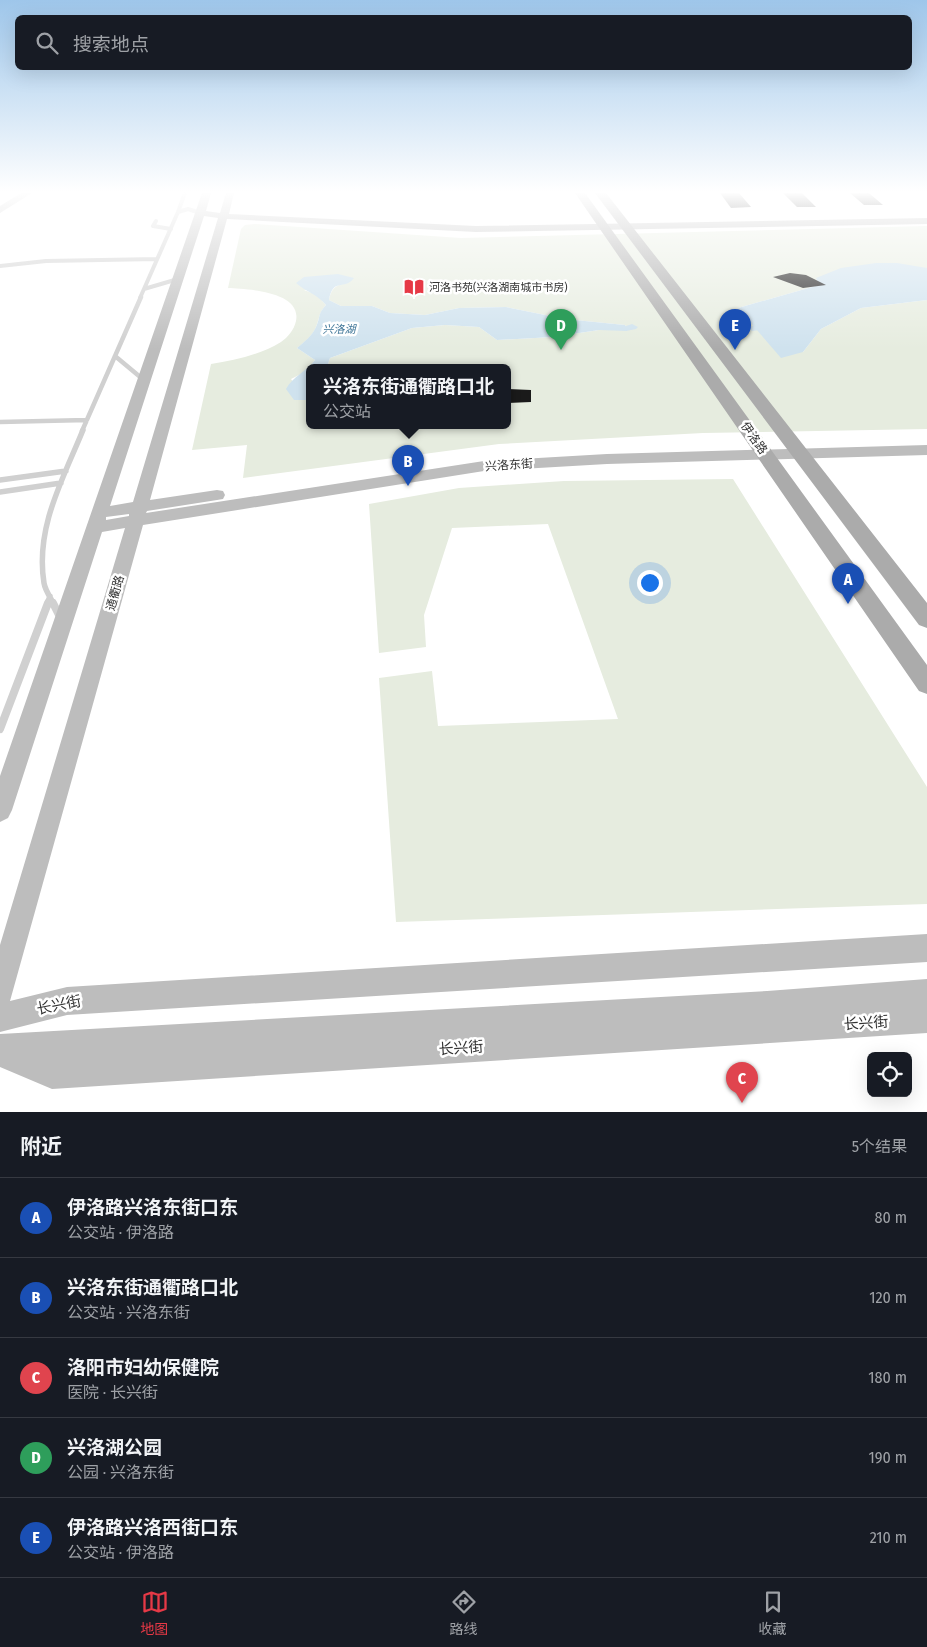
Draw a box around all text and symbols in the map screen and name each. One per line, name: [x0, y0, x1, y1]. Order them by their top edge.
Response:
search box: [15, 15, 912, 70]
icon: search: [33, 29, 61, 57]
text: 搜索地点: [73, 33, 149, 56]
library icon: 河洛书苑(兴洛湖南城市书房): [403, 276, 425, 298]
place label: 河洛书苑(兴洛湖南城市书房): [429, 281, 568, 294]
pin: D: [545, 309, 577, 350]
pin: E: [719, 309, 751, 350]
water label: 兴洛湖: [323, 323, 357, 336]
popup: [306, 364, 511, 429]
text: 兴洛东街通衢路口北: [323, 375, 494, 398]
text: 公交站: [323, 402, 371, 421]
street label: 伊洛路: [738, 419, 770, 457]
pin: B: [392, 445, 424, 486]
street label: 兴洛东街: [485, 456, 533, 474]
pin: A: [832, 563, 864, 604]
your location: [637, 570, 663, 596]
street label: 通衢路: [103, 574, 127, 612]
street label: 长兴街: [35, 992, 83, 1018]
street label: 长兴街: [843, 1012, 889, 1034]
street label: 长兴街: [438, 1037, 484, 1059]
map controls: [867, 1052, 912, 1097]
button: locate: [867, 1052, 912, 1097]
pin: C: [726, 1062, 758, 1103]
text: 附近: [20, 1134, 62, 1160]
text: 5个结果: [852, 1137, 907, 1156]
text: 伊洛路兴洛东街口东: [67, 1196, 238, 1219]
text: A: [32, 1208, 40, 1227]
text: 80 m: [875, 1208, 907, 1227]
text: 公交站 · 伊洛路: [67, 1223, 174, 1242]
text: 兴洛东街通衢路口北: [67, 1276, 238, 1299]
text: B: [32, 1288, 40, 1307]
text: 120 m: [869, 1288, 907, 1307]
text: 公交站 · 兴洛东街: [67, 1303, 190, 1322]
text: 洛阳市妇幼保健院: [67, 1356, 219, 1379]
text: C: [32, 1368, 40, 1387]
text: 180 m: [868, 1368, 907, 1387]
text: 医院 · 长兴街: [67, 1383, 158, 1402]
text: 兴洛湖公园: [67, 1436, 162, 1459]
text: D: [31, 1448, 41, 1467]
text: 190 m: [869, 1448, 907, 1467]
text: 公园 · 兴洛东街: [67, 1463, 174, 1482]
text: 伊洛路兴洛西街口东: [67, 1516, 238, 1539]
text: E: [32, 1528, 40, 1547]
text: 210 m: [870, 1528, 907, 1547]
text: 公交站 · 伊洛路: [67, 1543, 174, 1562]
tab: 地图: [141, 1588, 169, 1638]
tab: 路线: [450, 1588, 478, 1638]
tab: 收藏: [759, 1588, 787, 1638]

